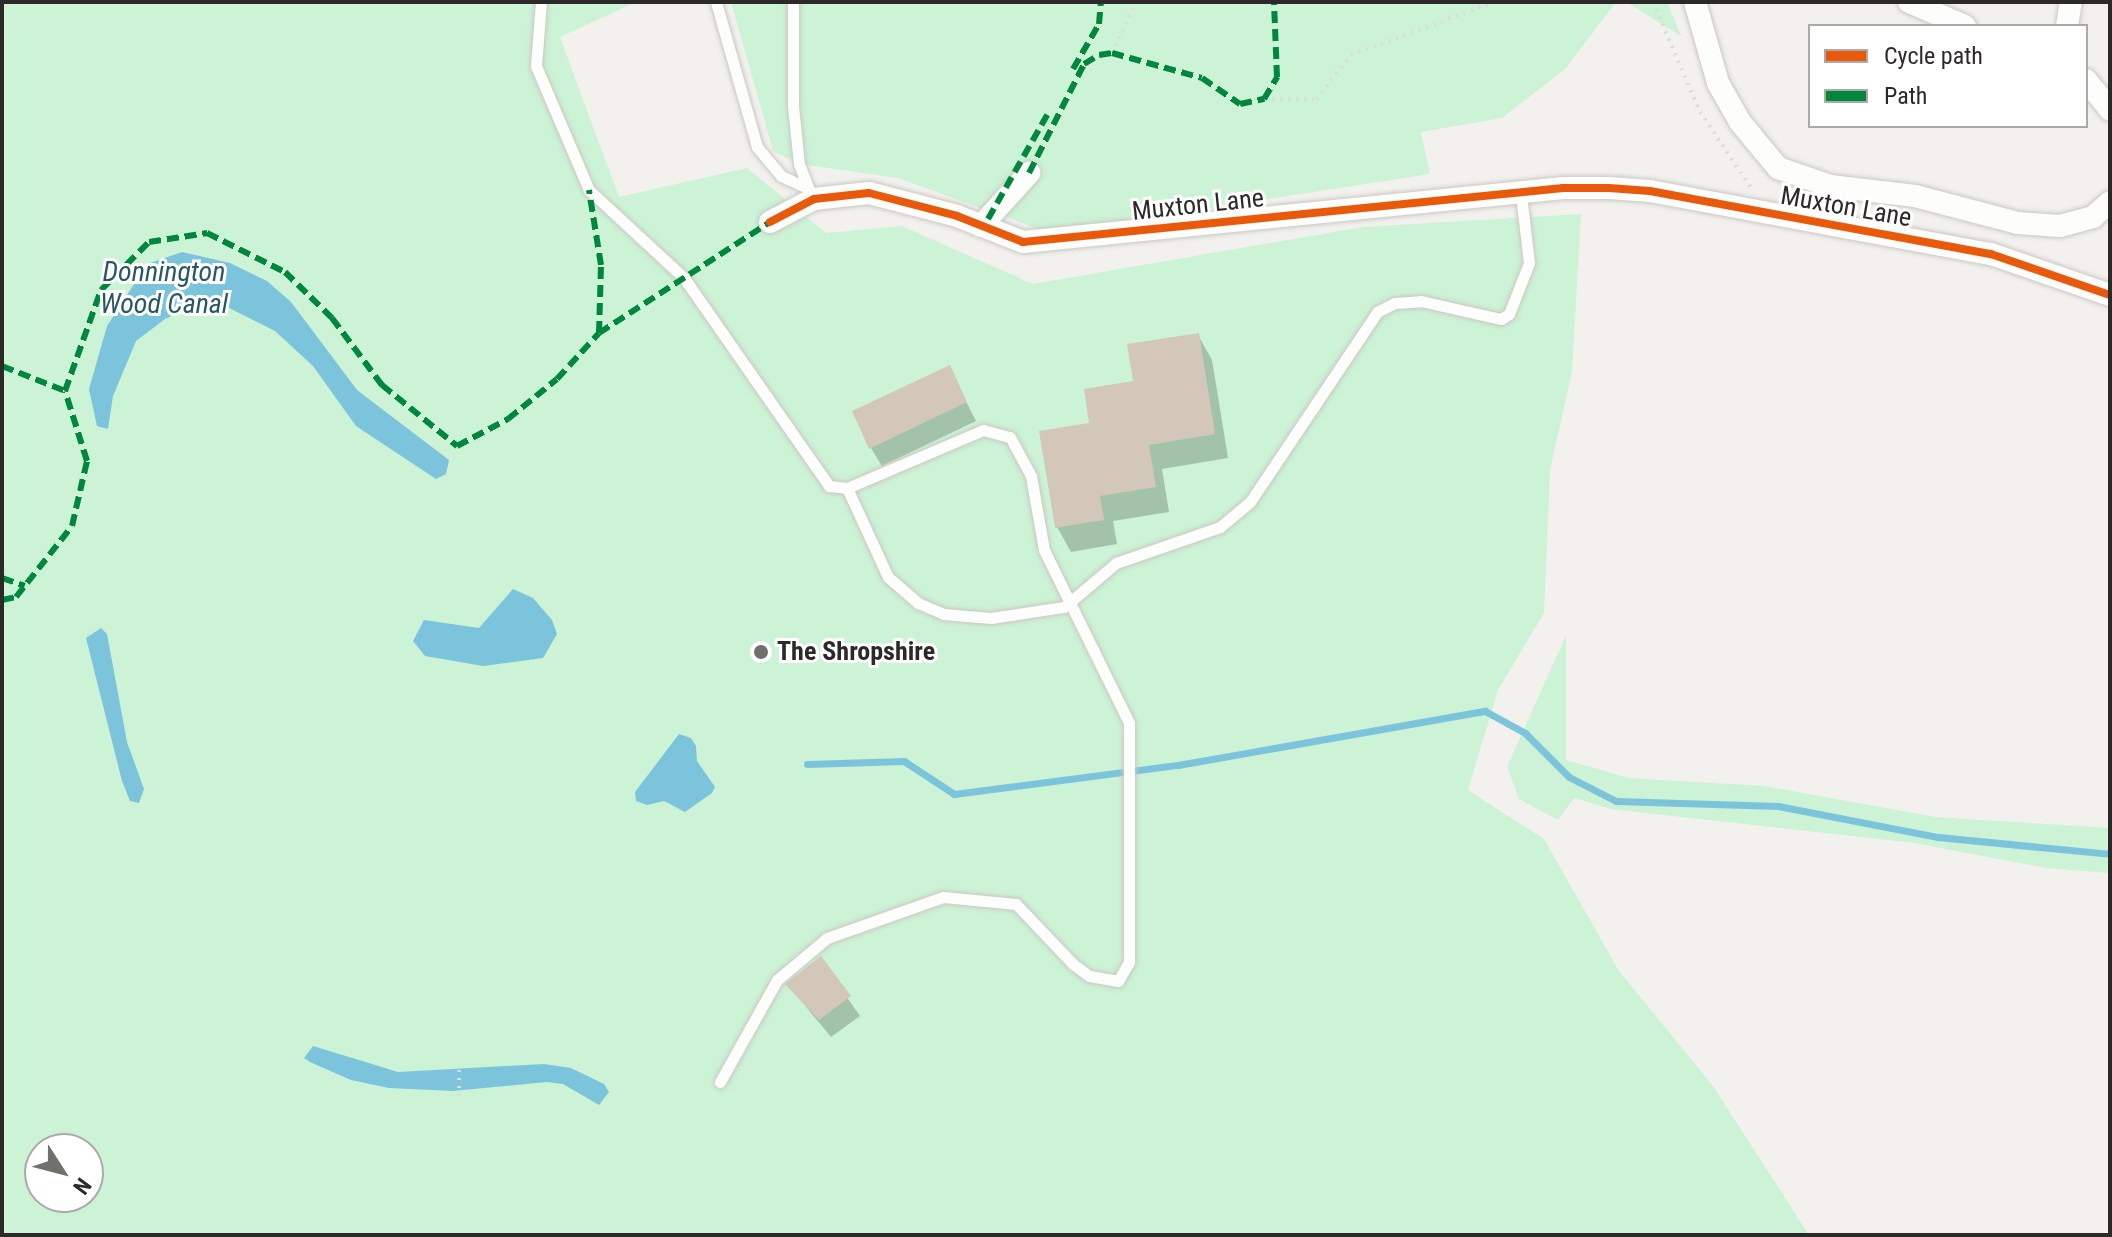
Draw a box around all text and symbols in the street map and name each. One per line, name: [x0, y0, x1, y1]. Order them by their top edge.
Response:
legend: [1808, 24, 2088, 128]
text: Cycle path: [1884, 42, 1983, 70]
text: Path: [1884, 82, 1927, 110]
street label: Muxton Lane: [1778, 180, 1914, 234]
street label: Muxton Lane: [1131, 183, 1265, 227]
water label: Donnington Wood Canal: [100, 255, 228, 321]
place label: The Shropshire: [777, 636, 935, 668]
marker: The Shropshire: [752, 643, 770, 661]
north arrow: [24, 1133, 104, 1213]
text: N: [68, 1173, 96, 1199]

